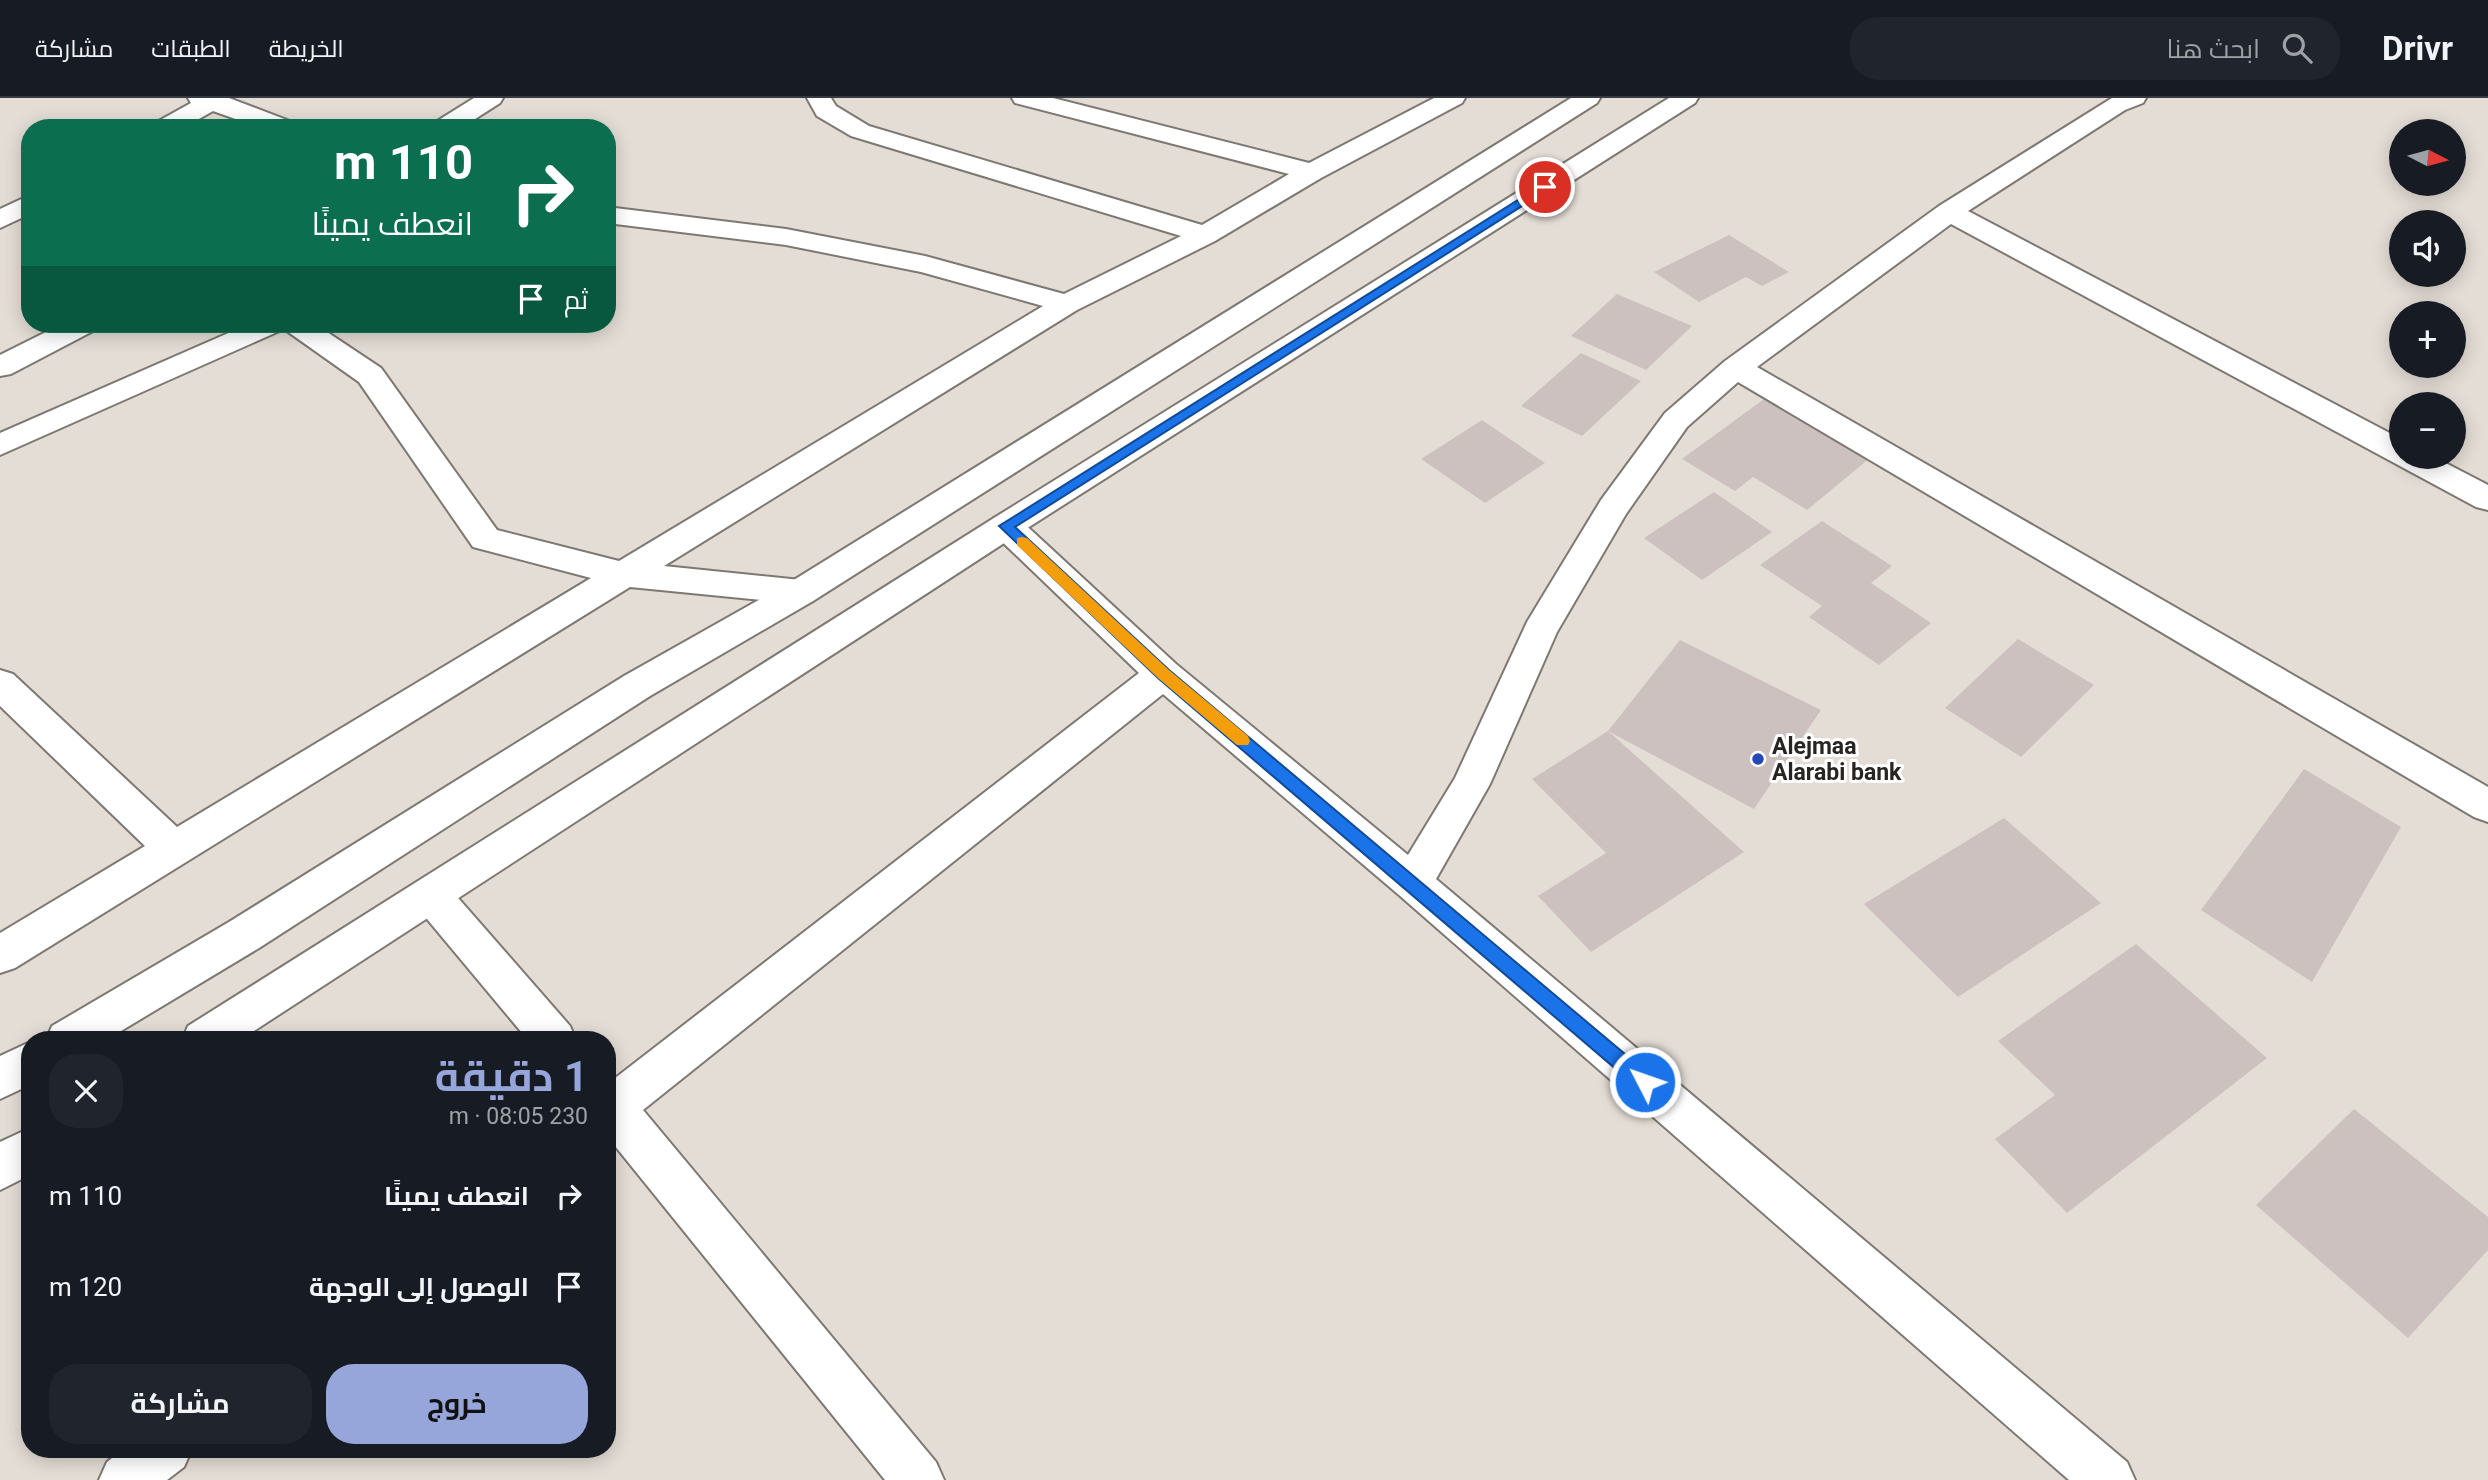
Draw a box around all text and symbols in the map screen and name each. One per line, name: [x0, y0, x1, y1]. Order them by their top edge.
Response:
search box: [1850, 17, 2340, 80]
icon: search: [2278, 29, 2316, 67]
text: Drivr: [2382, 29, 2453, 68]
text: ابحث هنا: [2167, 34, 2260, 64]
text: مشاركة: [35, 35, 113, 63]
text: الطبقات: [151, 35, 231, 63]
text: الخريطة: [269, 35, 344, 63]
north arrow: [2389, 119, 2466, 196]
map controls: [2389, 119, 2466, 469]
text: 110 m: [334, 134, 473, 191]
icon: right: [497, 147, 588, 238]
pin: [1515, 157, 1575, 217]
icon: arrive: [1526, 168, 1564, 206]
text: انعطف يمينًا: [311, 205, 473, 243]
button: sound: [2389, 210, 2466, 287]
icon: arrive: [512, 280, 550, 318]
text: ثم: [564, 285, 588, 315]
button: +: [2389, 301, 2466, 378]
button: −: [2389, 392, 2466, 469]
place label: Alejmaa Alarabi bank: [1772, 733, 1902, 786]
marker: Alejmaa Alarabi bank: [1750, 751, 1766, 767]
position arrow: [1608, 1045, 1682, 1119]
text: 1 دقيقة: [435, 1052, 588, 1101]
button: close: [49, 1054, 123, 1128]
text: 230 m · 08:05: [449, 1103, 588, 1130]
icon: right: [550, 1177, 588, 1215]
text: 110 m: [49, 1181, 122, 1211]
text: انعطف يمينًا: [384, 1181, 529, 1211]
icon: arrive: [550, 1268, 588, 1306]
text: 120 m: [49, 1272, 122, 1302]
text: الوصول إلى الوجهة: [309, 1272, 529, 1302]
button: مشاركة: [49, 1364, 312, 1444]
button: خروج: [326, 1364, 588, 1444]

